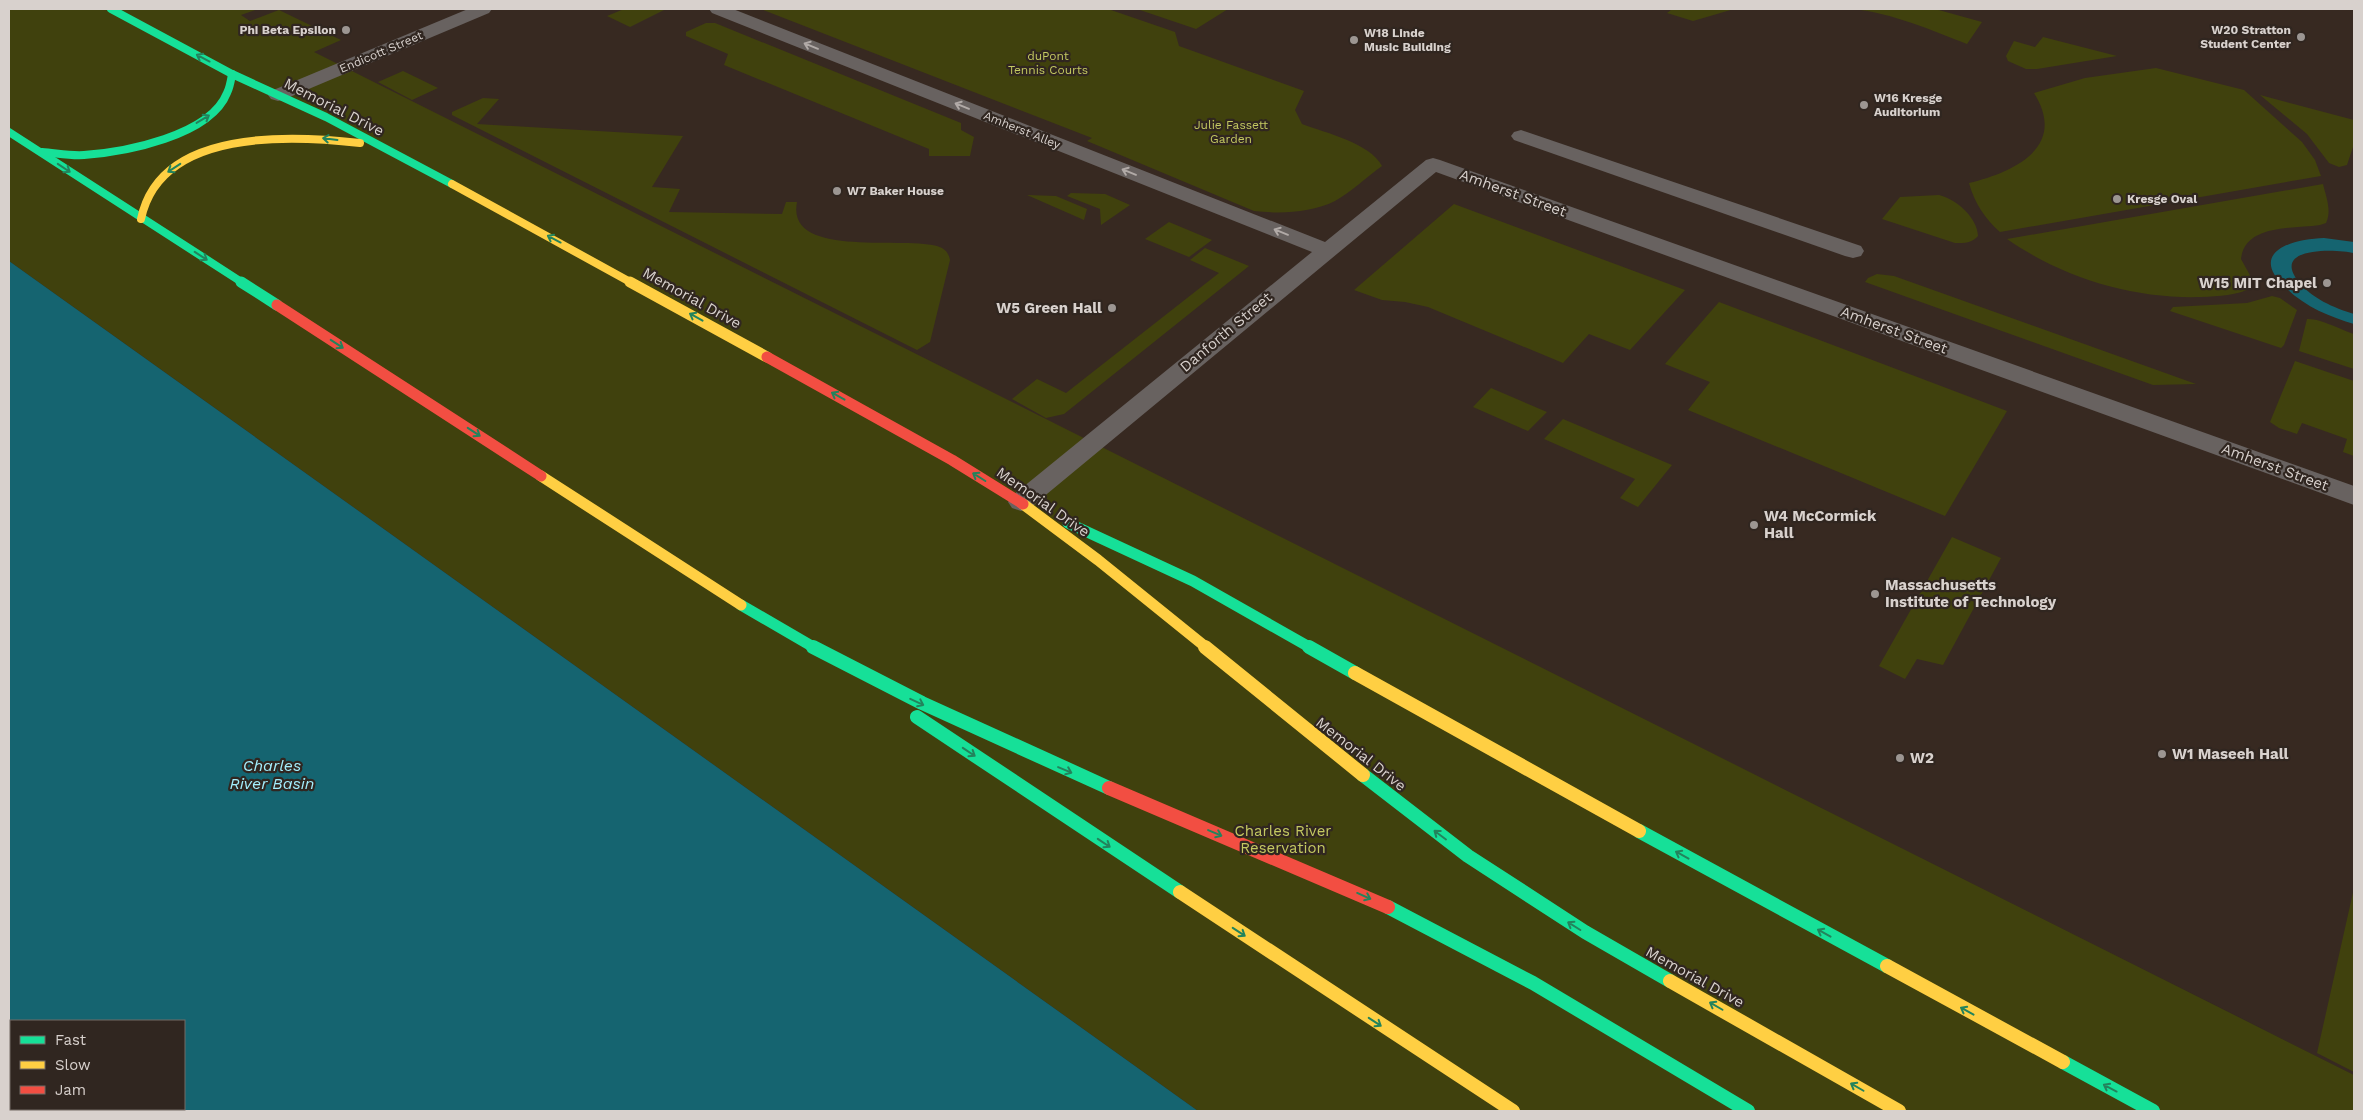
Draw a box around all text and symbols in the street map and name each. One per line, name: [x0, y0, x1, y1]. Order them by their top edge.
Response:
place label: Phi Beta Epsilon: [239, 23, 336, 37]
place label: W20 Stratton Student Center: [2200, 23, 2292, 51]
marker: Phi Beta Epsilon: [340, 24, 352, 36]
place label: W18 Linde Music Building: [1364, 26, 1451, 54]
street label: Endicott Street: [337, 28, 425, 76]
marker: W20 Stratton Student Center: [2295, 31, 2307, 43]
marker: W18 Linde Music Building: [1348, 34, 1360, 46]
one-way arrow: [804, 40, 819, 50]
park label: duPont Tennis Courts: [1008, 49, 1088, 77]
one-way arrow: [195, 53, 210, 63]
street label: Memorial Drive: [281, 74, 387, 140]
place label: W16 Kresge Auditorium: [1874, 91, 1942, 119]
marker: W16 Kresge Auditorium: [1858, 99, 1870, 111]
one-way arrow: [955, 101, 970, 110]
street label: Amherst Alley: [982, 108, 1063, 152]
one-way arrow: [195, 113, 209, 123]
park label: Julie Fassett Garden: [1194, 118, 1268, 146]
one-way arrow: [322, 134, 338, 144]
one-way arrow: [167, 162, 181, 173]
one-way arrow: [57, 163, 71, 174]
street label: Amherst Street: [1457, 165, 1570, 221]
one-way arrow: [1122, 167, 1137, 176]
place label: W7 Baker House: [847, 184, 944, 198]
marker: W7 Baker House: [831, 185, 843, 197]
place label: Kresge Oval: [2127, 192, 2197, 206]
marker: Kresge Oval: [2111, 193, 2123, 205]
one-way arrow: [1273, 227, 1289, 236]
one-way arrow: [547, 233, 561, 243]
one-way arrow: [193, 252, 207, 262]
street label: Memorial Drive: [640, 264, 744, 332]
place label: W15 MIT Chapel: [2199, 274, 2317, 292]
marker: W15 MIT Chapel: [2321, 277, 2333, 289]
street label: Danforth Street: [1176, 288, 1276, 376]
place label: W5 Green Hall: [996, 299, 1102, 317]
marker: W5 Green Hall: [1106, 302, 1118, 314]
street label: Amherst Street: [1838, 302, 1951, 358]
one-way arrow: [689, 312, 703, 322]
one-way arrow: [330, 340, 344, 350]
one-way arrow: [831, 391, 845, 401]
one-way arrow: [467, 427, 481, 438]
street label: Amherst Street: [2219, 439, 2332, 495]
street label: Memorial Drive: [993, 463, 1093, 541]
one-way arrow: [972, 471, 986, 481]
place label: W4 McCormick Hall: [1764, 507, 1877, 542]
marker: W4 McCormick Hall: [1748, 519, 1760, 531]
place label: Massachusetts Institute of Technology: [1885, 576, 2057, 611]
marker: Massachusetts Institute of Technology: [1869, 588, 1881, 600]
one-way arrow: [909, 698, 924, 707]
street label: Memorial Drive: [1312, 713, 1410, 795]
place label: W1 Maseeh Hall: [2172, 745, 2289, 763]
one-way arrow: [962, 747, 976, 757]
marker: W1 Maseeh Hall: [2156, 748, 2168, 760]
place label: W2: [1910, 749, 1934, 767]
marker: W2: [1894, 752, 1906, 764]
water label: Charles River Basin: [230, 756, 314, 793]
one-way arrow: [1057, 765, 1072, 775]
park label: Charles River Reservation: [1235, 822, 1331, 857]
one-way arrow: [1207, 829, 1222, 838]
one-way arrow: [1433, 830, 1447, 840]
one-way arrow: [1097, 837, 1111, 848]
one-way arrow: [1674, 850, 1689, 860]
one-way arrow: [1356, 892, 1371, 902]
one-way arrow: [1568, 921, 1582, 931]
one-way arrow: [1232, 927, 1246, 937]
one-way arrow: [1817, 928, 1832, 938]
street label: Memorial Drive: [1643, 943, 1747, 1011]
one-way arrow: [1709, 1000, 1724, 1010]
one-way arrow: [1959, 1006, 1974, 1016]
one-way arrow: [1368, 1016, 1382, 1027]
legend: [10, 1020, 185, 1110]
text: Fast: [55, 1031, 87, 1049]
text: Slow: [55, 1056, 91, 1074]
text: Jam: [55, 1081, 86, 1099]
one-way arrow: [1849, 1082, 1864, 1092]
one-way arrow: [2102, 1083, 2117, 1093]

